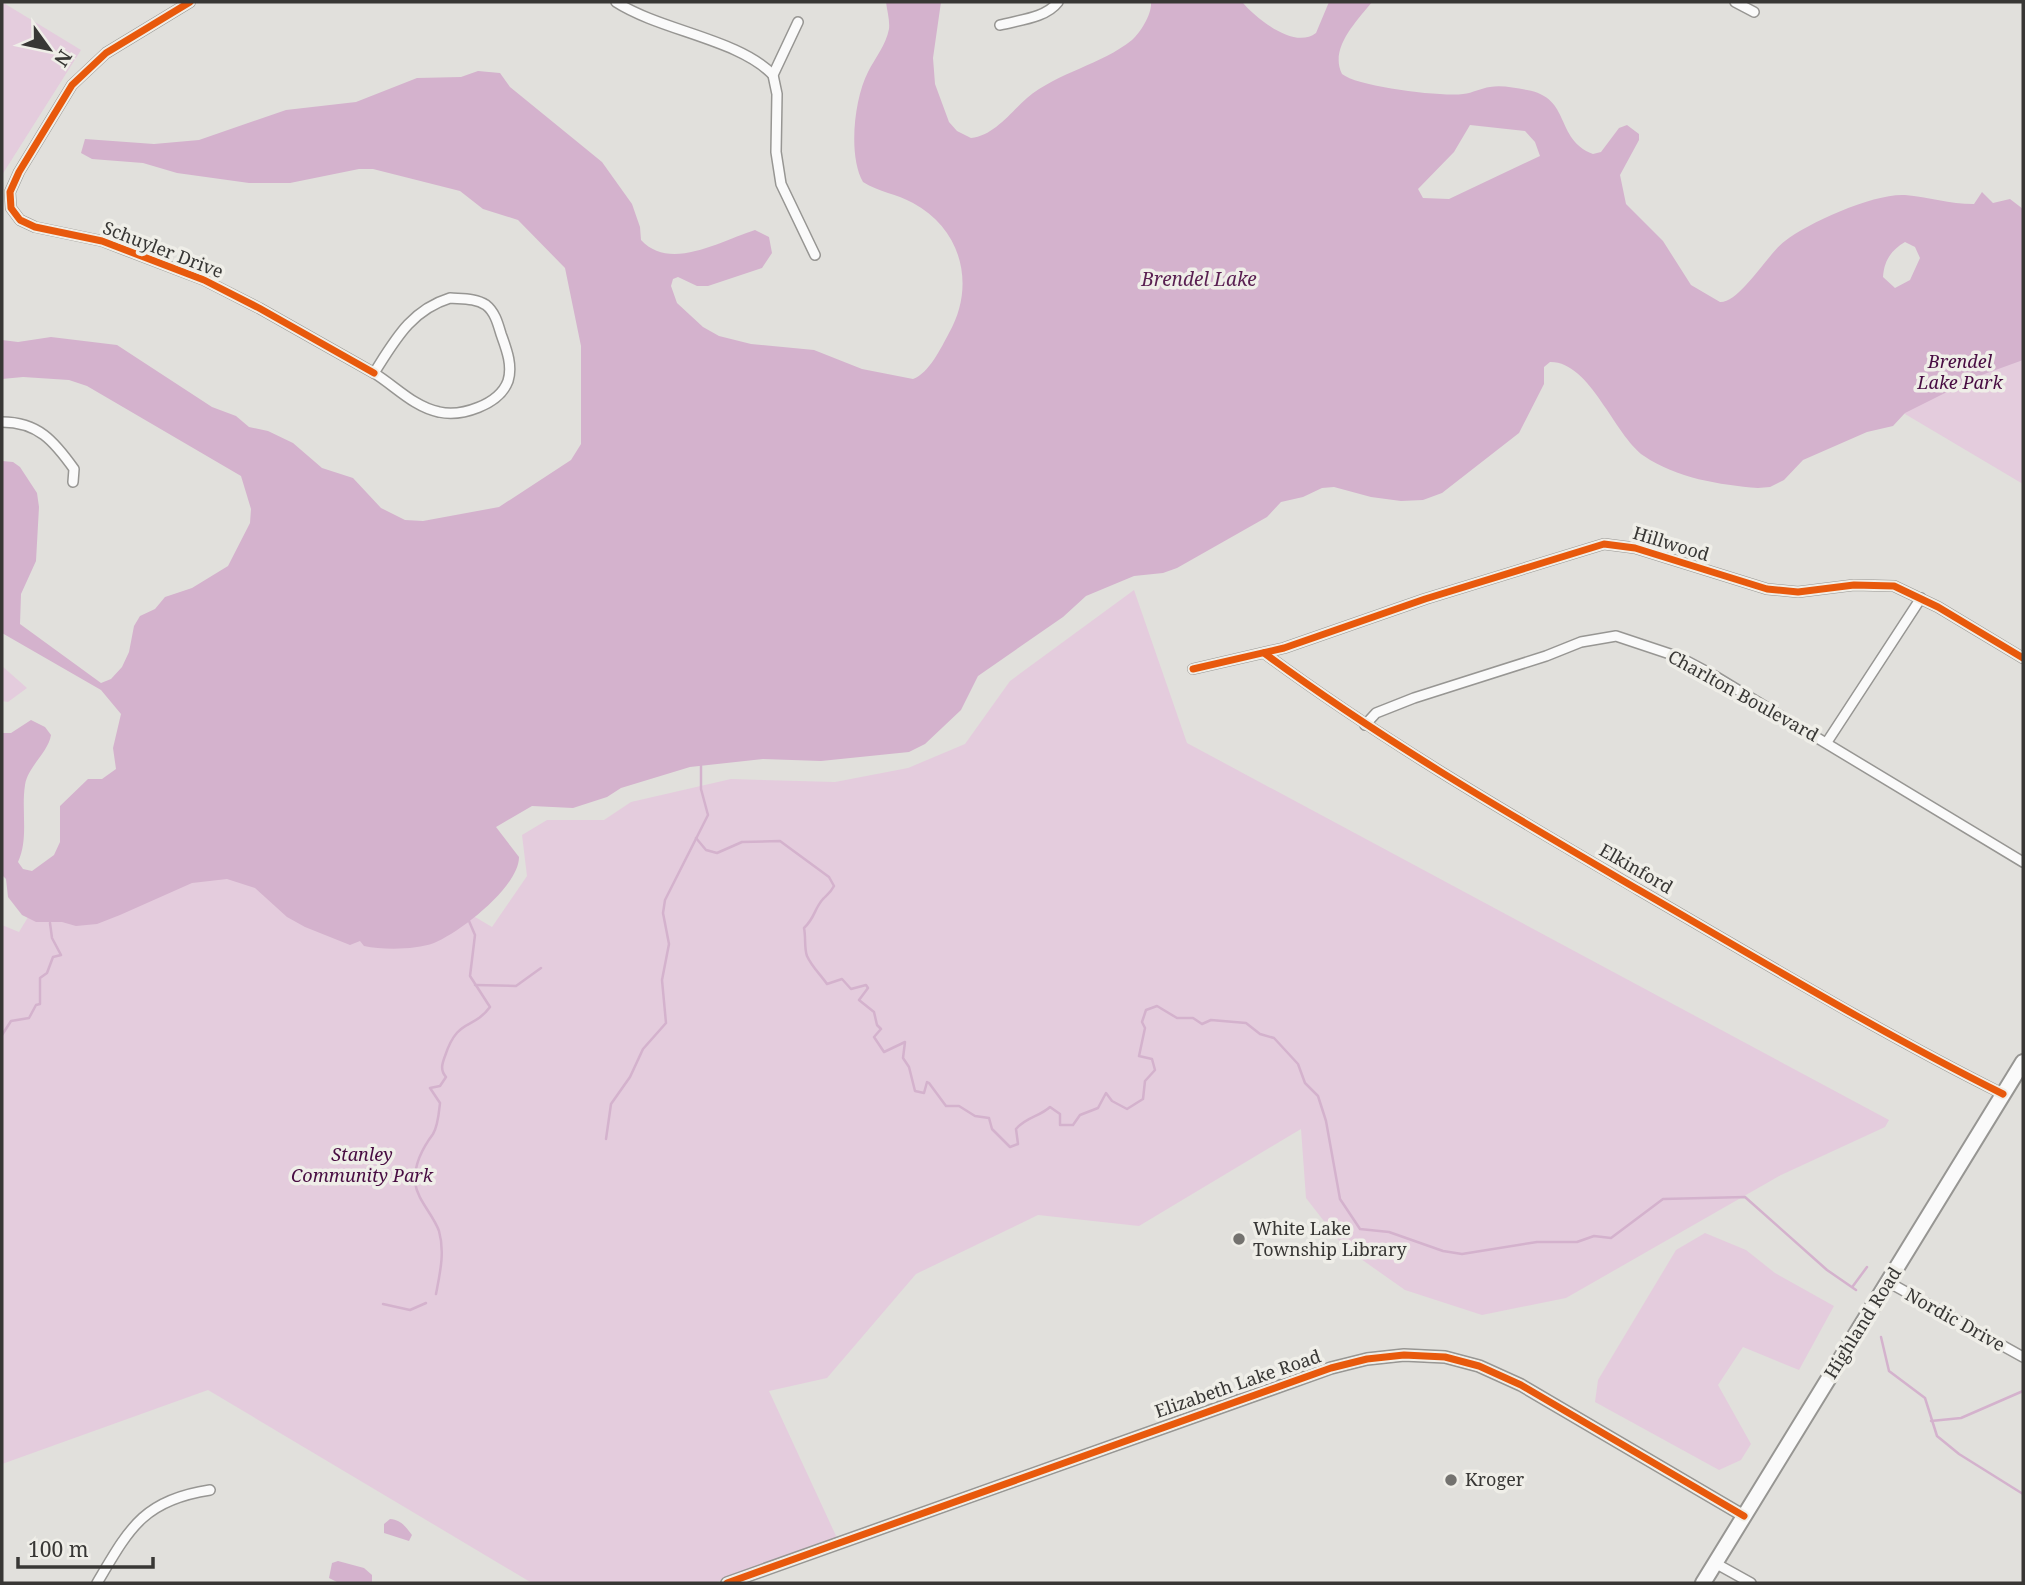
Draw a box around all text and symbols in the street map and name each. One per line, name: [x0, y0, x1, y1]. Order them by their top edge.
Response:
north arrow: [14, 14, 84, 84]
text: N: [48, 45, 78, 72]
street label: Schuyler Drive: [100, 215, 227, 283]
water label: Brendel Lake: [1140, 266, 1257, 292]
park label: Brendel Lake Park: [1916, 349, 2003, 394]
street label: Hillwood: [1630, 520, 1712, 566]
street label: Charlton Boulevard: [1664, 644, 1823, 746]
street label: Elkinford: [1595, 837, 1678, 899]
park label: Stanley Community Park: [291, 1142, 434, 1187]
place label: White Lake Township Library: [1253, 1216, 1407, 1261]
marker: White Lake Township Library: [1231, 1231, 1247, 1247]
street label: Highland Road: [1818, 1262, 1906, 1383]
street label: Nordic Drive: [1901, 1282, 2010, 1356]
street label: Elizabeth Lake Road: [1151, 1343, 1324, 1423]
place label: Kroger: [1465, 1467, 1525, 1491]
marker: Kroger: [1443, 1472, 1459, 1488]
scale bar: [18, 1526, 152, 1570]
text: 100 m: [28, 1535, 89, 1563]

